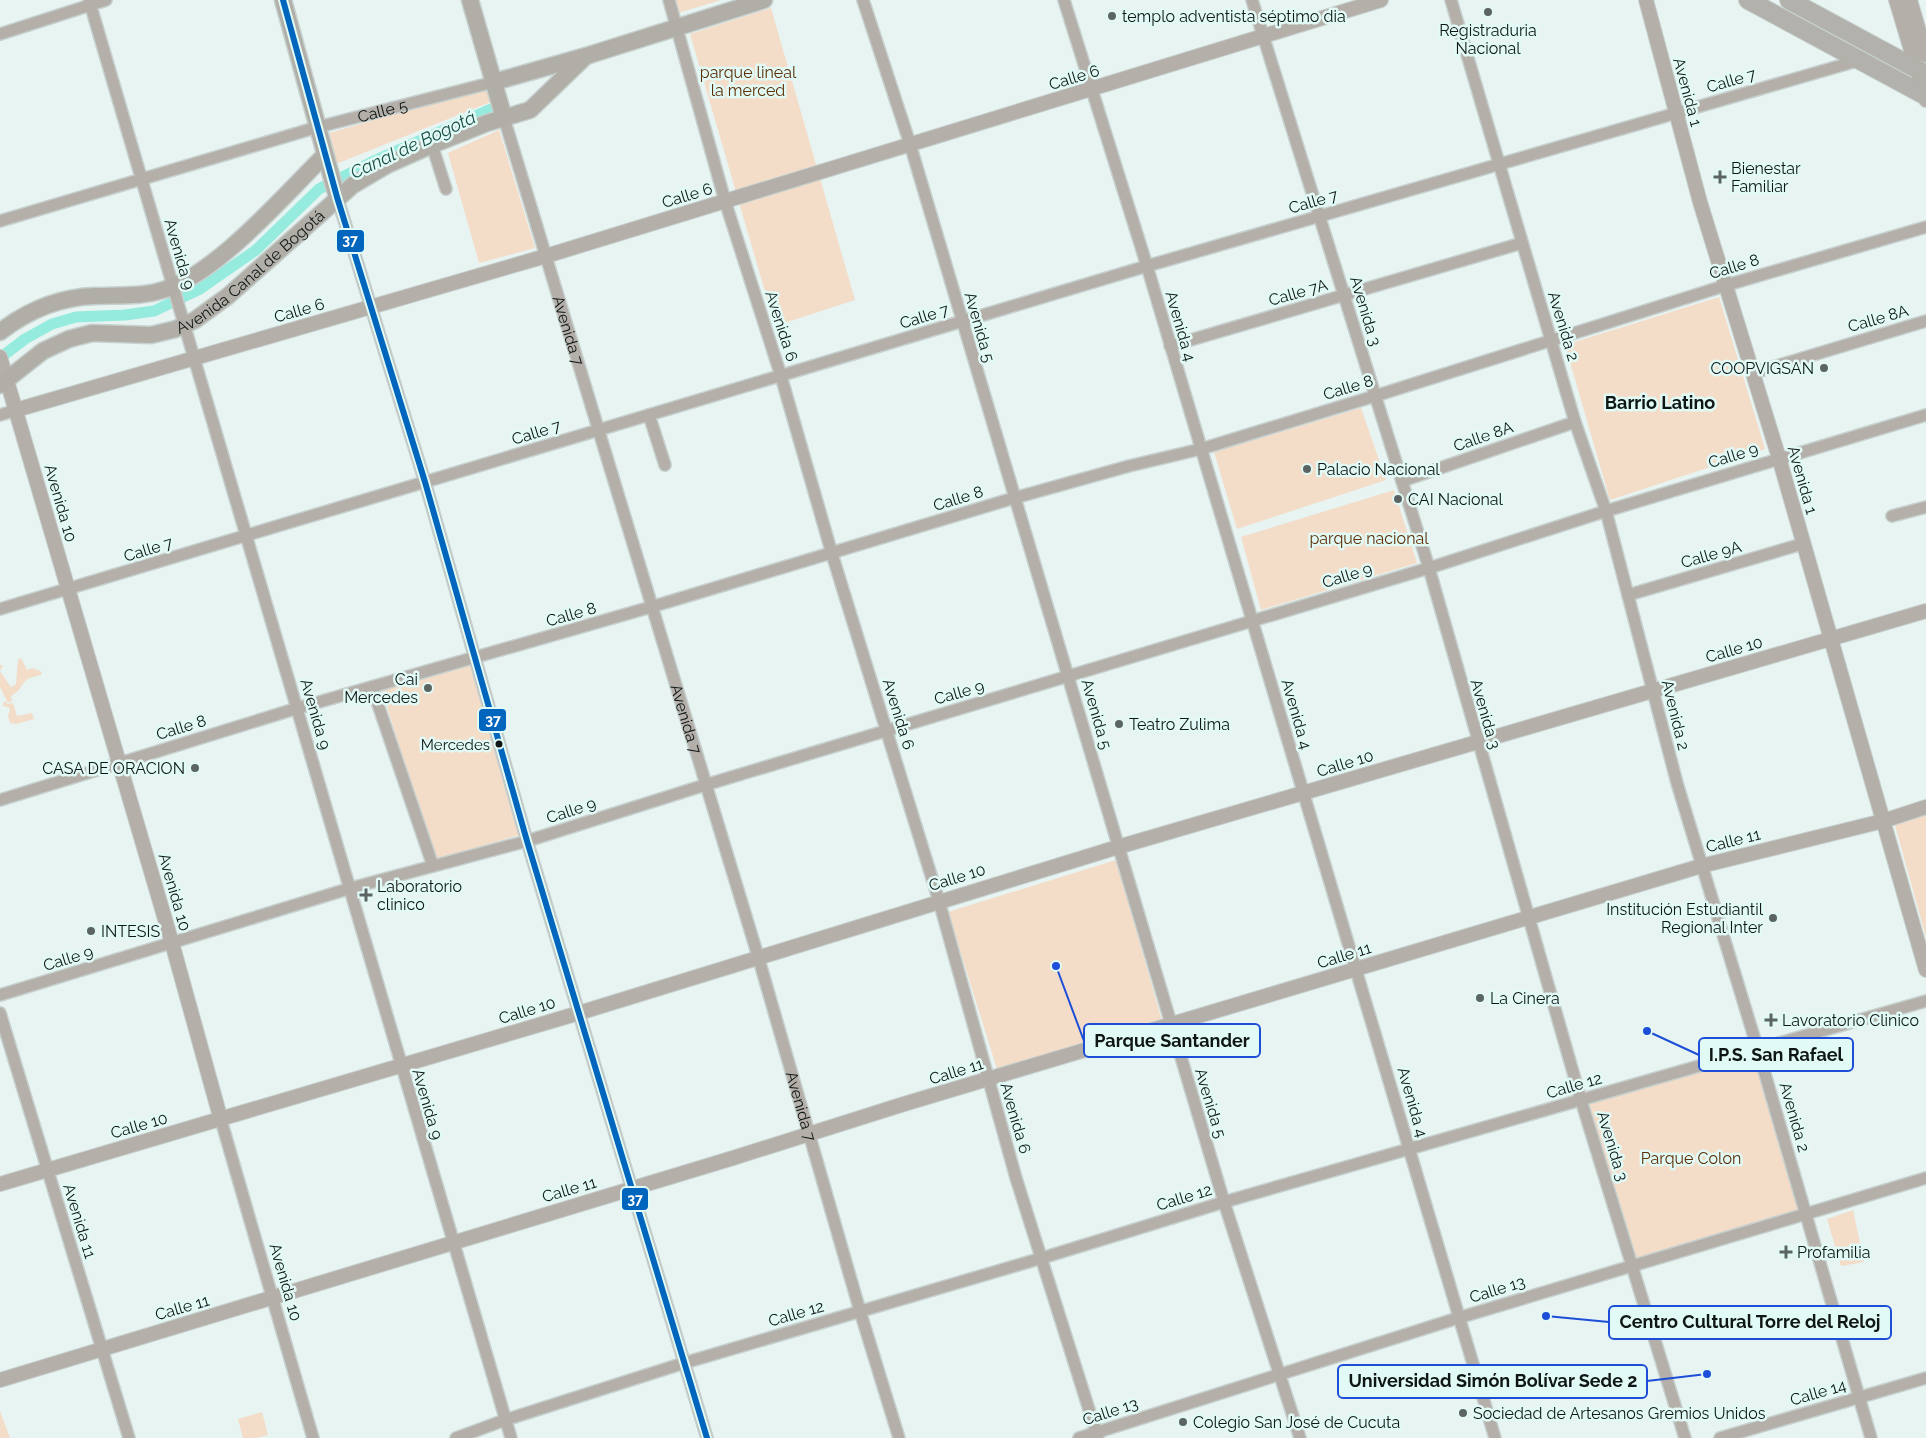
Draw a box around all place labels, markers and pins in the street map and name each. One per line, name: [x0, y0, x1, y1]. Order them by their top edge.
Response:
marker: Registraduria Nacional: [1482, 6, 1494, 18]
place label: templo adventista séptimo dia: [1122, 7, 1346, 26]
marker: templo adventista séptimo dia: [1106, 10, 1118, 22]
place label: Registraduria Nacional: [1439, 21, 1537, 58]
place label: Bienestar Familiar: [1731, 159, 1801, 196]
marker: Bienestar Familiar: [1713, 170, 1727, 184]
place label: COOPVIGSAN: [1710, 359, 1814, 378]
marker: COOPVIGSAN: [1818, 362, 1830, 374]
place label: Palacio Nacional: [1317, 460, 1440, 479]
marker: Palacio Nacional: [1301, 463, 1313, 475]
place label: CAI Nacional: [1408, 490, 1504, 509]
marker: CAI Nacional: [1392, 493, 1404, 505]
place label: Cai Mercedes: [344, 670, 418, 707]
marker: Cai Mercedes: [422, 682, 434, 694]
place label: Teatro Zulima: [1129, 715, 1230, 734]
marker: Teatro Zulima: [1113, 718, 1125, 730]
place label: Mercedes: [421, 736, 490, 754]
marker: Mercedes: [494, 739, 504, 749]
place label: CASA DE ORACION: [42, 759, 185, 778]
marker: CASA DE ORACION: [189, 762, 201, 774]
place label: Laboratorio clinico: [377, 877, 462, 914]
marker: Laboratorio clinico: [359, 888, 373, 902]
place label: Institución Estudiantil Regional Inter: [1606, 900, 1764, 937]
marker: Institución Estudiantil Regional Inter: [1767, 912, 1779, 924]
place label: INTESIS: [101, 922, 160, 941]
marker: INTESIS: [85, 925, 97, 937]
place label: La Cinera: [1490, 989, 1560, 1008]
marker: La Cinera: [1474, 992, 1486, 1004]
place label: Lavoratorio Clinico: [1782, 1011, 1919, 1030]
marker: Lavoratorio Clinico: [1764, 1013, 1778, 1027]
callout: Parque Santander: [1084, 1024, 1260, 1057]
callout: I.P.S. San Rafael: [1699, 1038, 1853, 1071]
place label: Profamilia: [1797, 1243, 1870, 1262]
marker: Profamilia: [1779, 1245, 1793, 1259]
callout: Centro Cultural Torre del Reloj: [1609, 1306, 1891, 1339]
callout: Universidad Simón Bolívar Sede 2: [1338, 1365, 1647, 1398]
place label: Sociedad de Artesanos Gremios Unidos: [1473, 1404, 1766, 1423]
marker: Sociedad de Artesanos Gremios Unidos: [1457, 1407, 1469, 1419]
place label: Colegio San José de Cucuta: [1193, 1413, 1400, 1432]
marker: Colegio San José de Cucuta: [1177, 1416, 1189, 1428]

